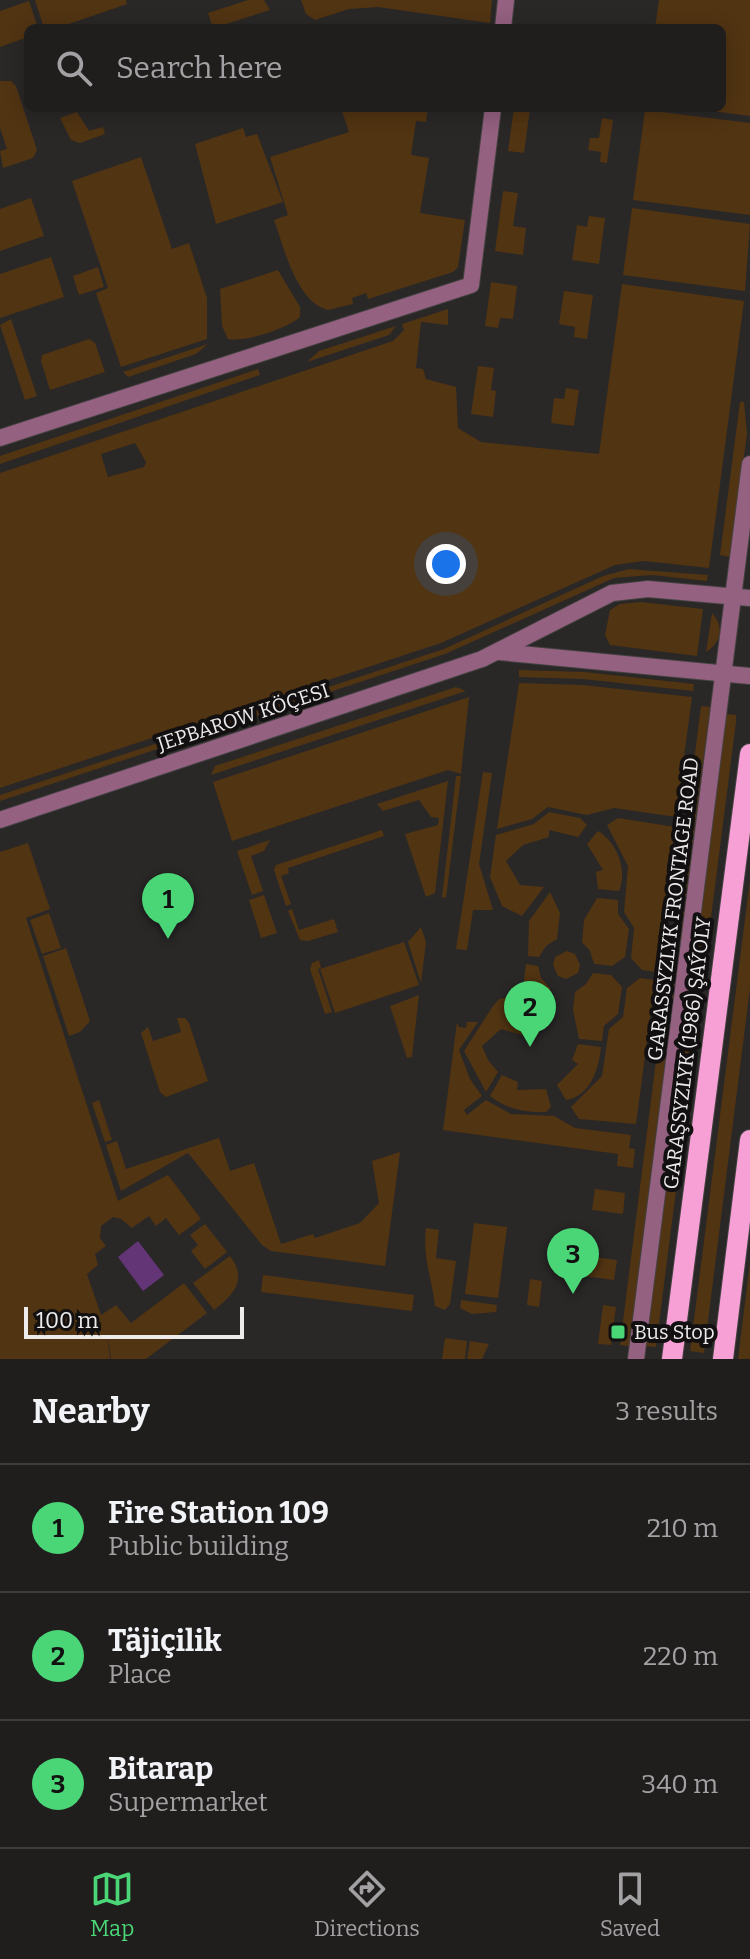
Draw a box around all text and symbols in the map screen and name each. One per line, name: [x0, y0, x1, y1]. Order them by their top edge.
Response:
search box: [24, 24, 726, 112]
icon: search: [52, 46, 96, 90]
text: Search here: [116, 50, 283, 86]
your location: [426, 544, 466, 584]
street label: JEPBAROW KÖÇESI: [153, 678, 332, 756]
street label: GARASSYZLYK FRONTAGE ROAD: [642, 756, 704, 1062]
pin: 1: [142, 873, 194, 939]
street label: GARAŞSYZLYK (1986) ŞAÝOLY: [658, 915, 716, 1191]
pin: 2: [504, 981, 556, 1047]
pin: 3: [547, 1228, 599, 1294]
scale bar: [24, 1303, 244, 1339]
text: 100 m: [36, 1307, 99, 1334]
place label: Bus Stop: [634, 1320, 715, 1344]
marker: Bus Stop: [609, 1323, 627, 1341]
text: Nearby: [32, 1391, 150, 1432]
text: 3 results: [615, 1396, 718, 1427]
text: Fire Station 109: [108, 1495, 329, 1531]
text: 1: [52, 1513, 64, 1544]
text: 210 m: [647, 1513, 718, 1544]
text: Public building: [108, 1531, 289, 1562]
text: Täjiçilik: [108, 1623, 222, 1659]
text: 2: [51, 1641, 65, 1672]
text: 220 m: [643, 1641, 718, 1672]
text: Place: [108, 1659, 172, 1690]
text: Bitarap: [108, 1751, 213, 1787]
text: 3: [51, 1769, 65, 1800]
text: 340 m: [641, 1769, 718, 1800]
text: Supermarket: [108, 1787, 268, 1818]
tab: Map: [90, 1867, 134, 1942]
tab: Directions: [314, 1867, 420, 1942]
tab: Saved: [600, 1867, 660, 1942]

